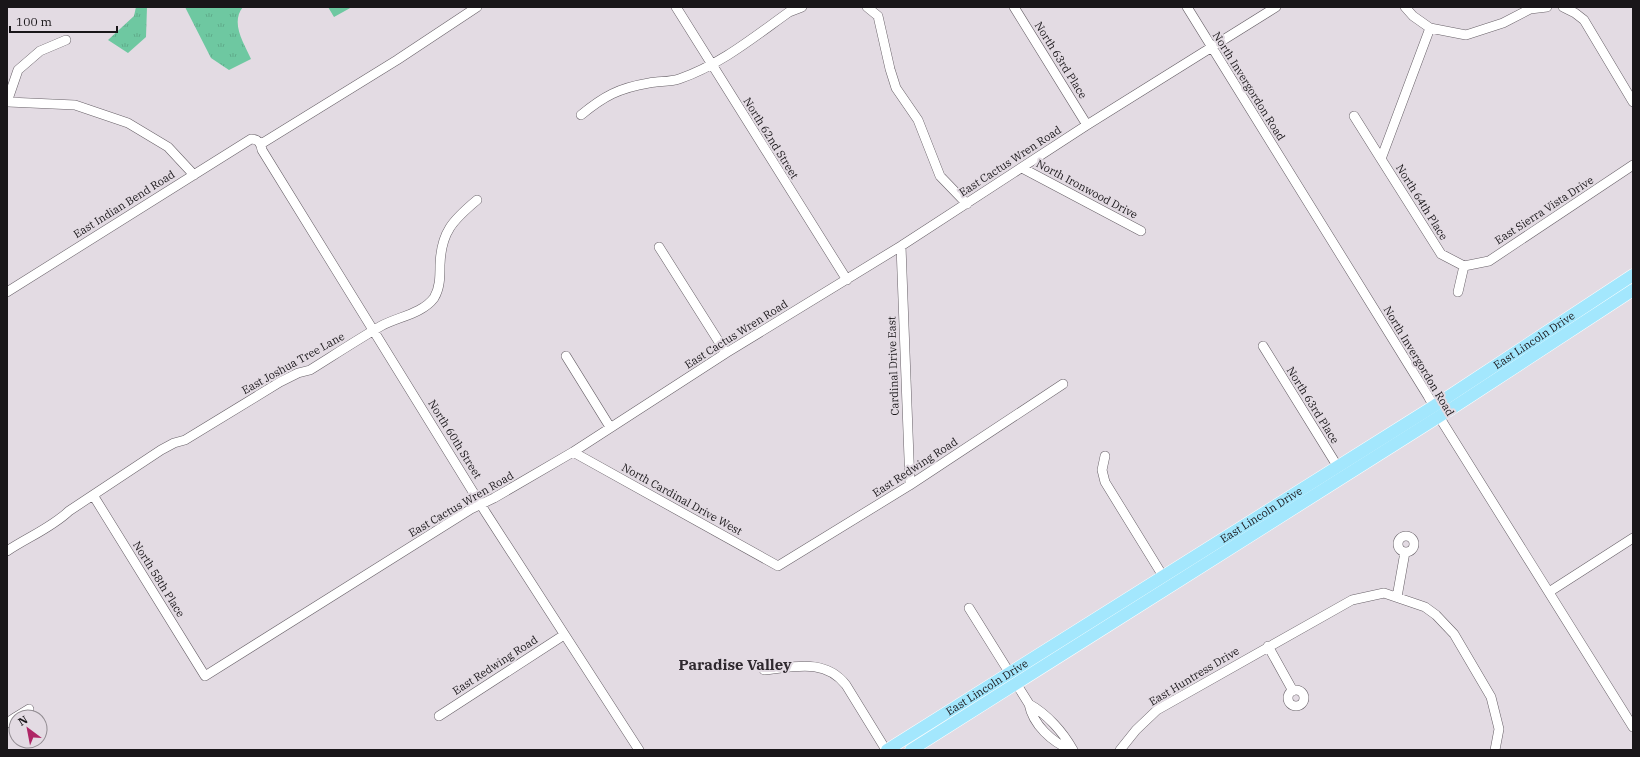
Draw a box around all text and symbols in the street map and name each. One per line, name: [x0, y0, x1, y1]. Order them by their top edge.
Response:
scale bar: [10, 8, 117, 34]
text: 100 m: [16, 14, 52, 29]
street label: North 63rd Place: [1032, 19, 1090, 101]
street label: North Invergordon Road: [1210, 29, 1288, 143]
street label: North 62nd Street: [740, 95, 802, 181]
street label: East Cactus Wren Road: [956, 123, 1064, 199]
street label: North Ironwood Drive: [1034, 156, 1140, 222]
street label: North 64th Place: [1393, 161, 1451, 243]
street label: East Indian Bend Road: [71, 167, 178, 241]
street label: East Sierra Vista Drive: [1492, 173, 1596, 247]
street label: East Cactus Wren Road: [682, 296, 790, 371]
street label: North Invergordon Road: [1381, 303, 1458, 419]
street label: East Lincoln Drive: [1491, 308, 1577, 372]
street label: Cardinal Drive East: [884, 316, 902, 416]
street label: East Joshua Tree Lane: [239, 329, 347, 397]
street label: North 63rd Place: [1284, 364, 1342, 446]
street label: North 60th Street: [425, 397, 485, 481]
street label: East Redwing Road: [870, 434, 960, 500]
street label: North Cardinal Drive West: [619, 460, 745, 538]
street label: East Cactus Wren Road: [406, 468, 516, 540]
street label: East Lincoln Drive: [1217, 484, 1305, 546]
street label: North 58th Place: [130, 538, 188, 620]
street label: East Redwing Road: [450, 632, 540, 698]
street label: East Huntress Drive: [1146, 643, 1242, 709]
district label: Paradise Valley: [678, 655, 792, 674]
street label: East Lincoln Drive: [943, 656, 1031, 718]
north arrow: [8, 709, 48, 749]
text: N: [15, 712, 30, 729]

